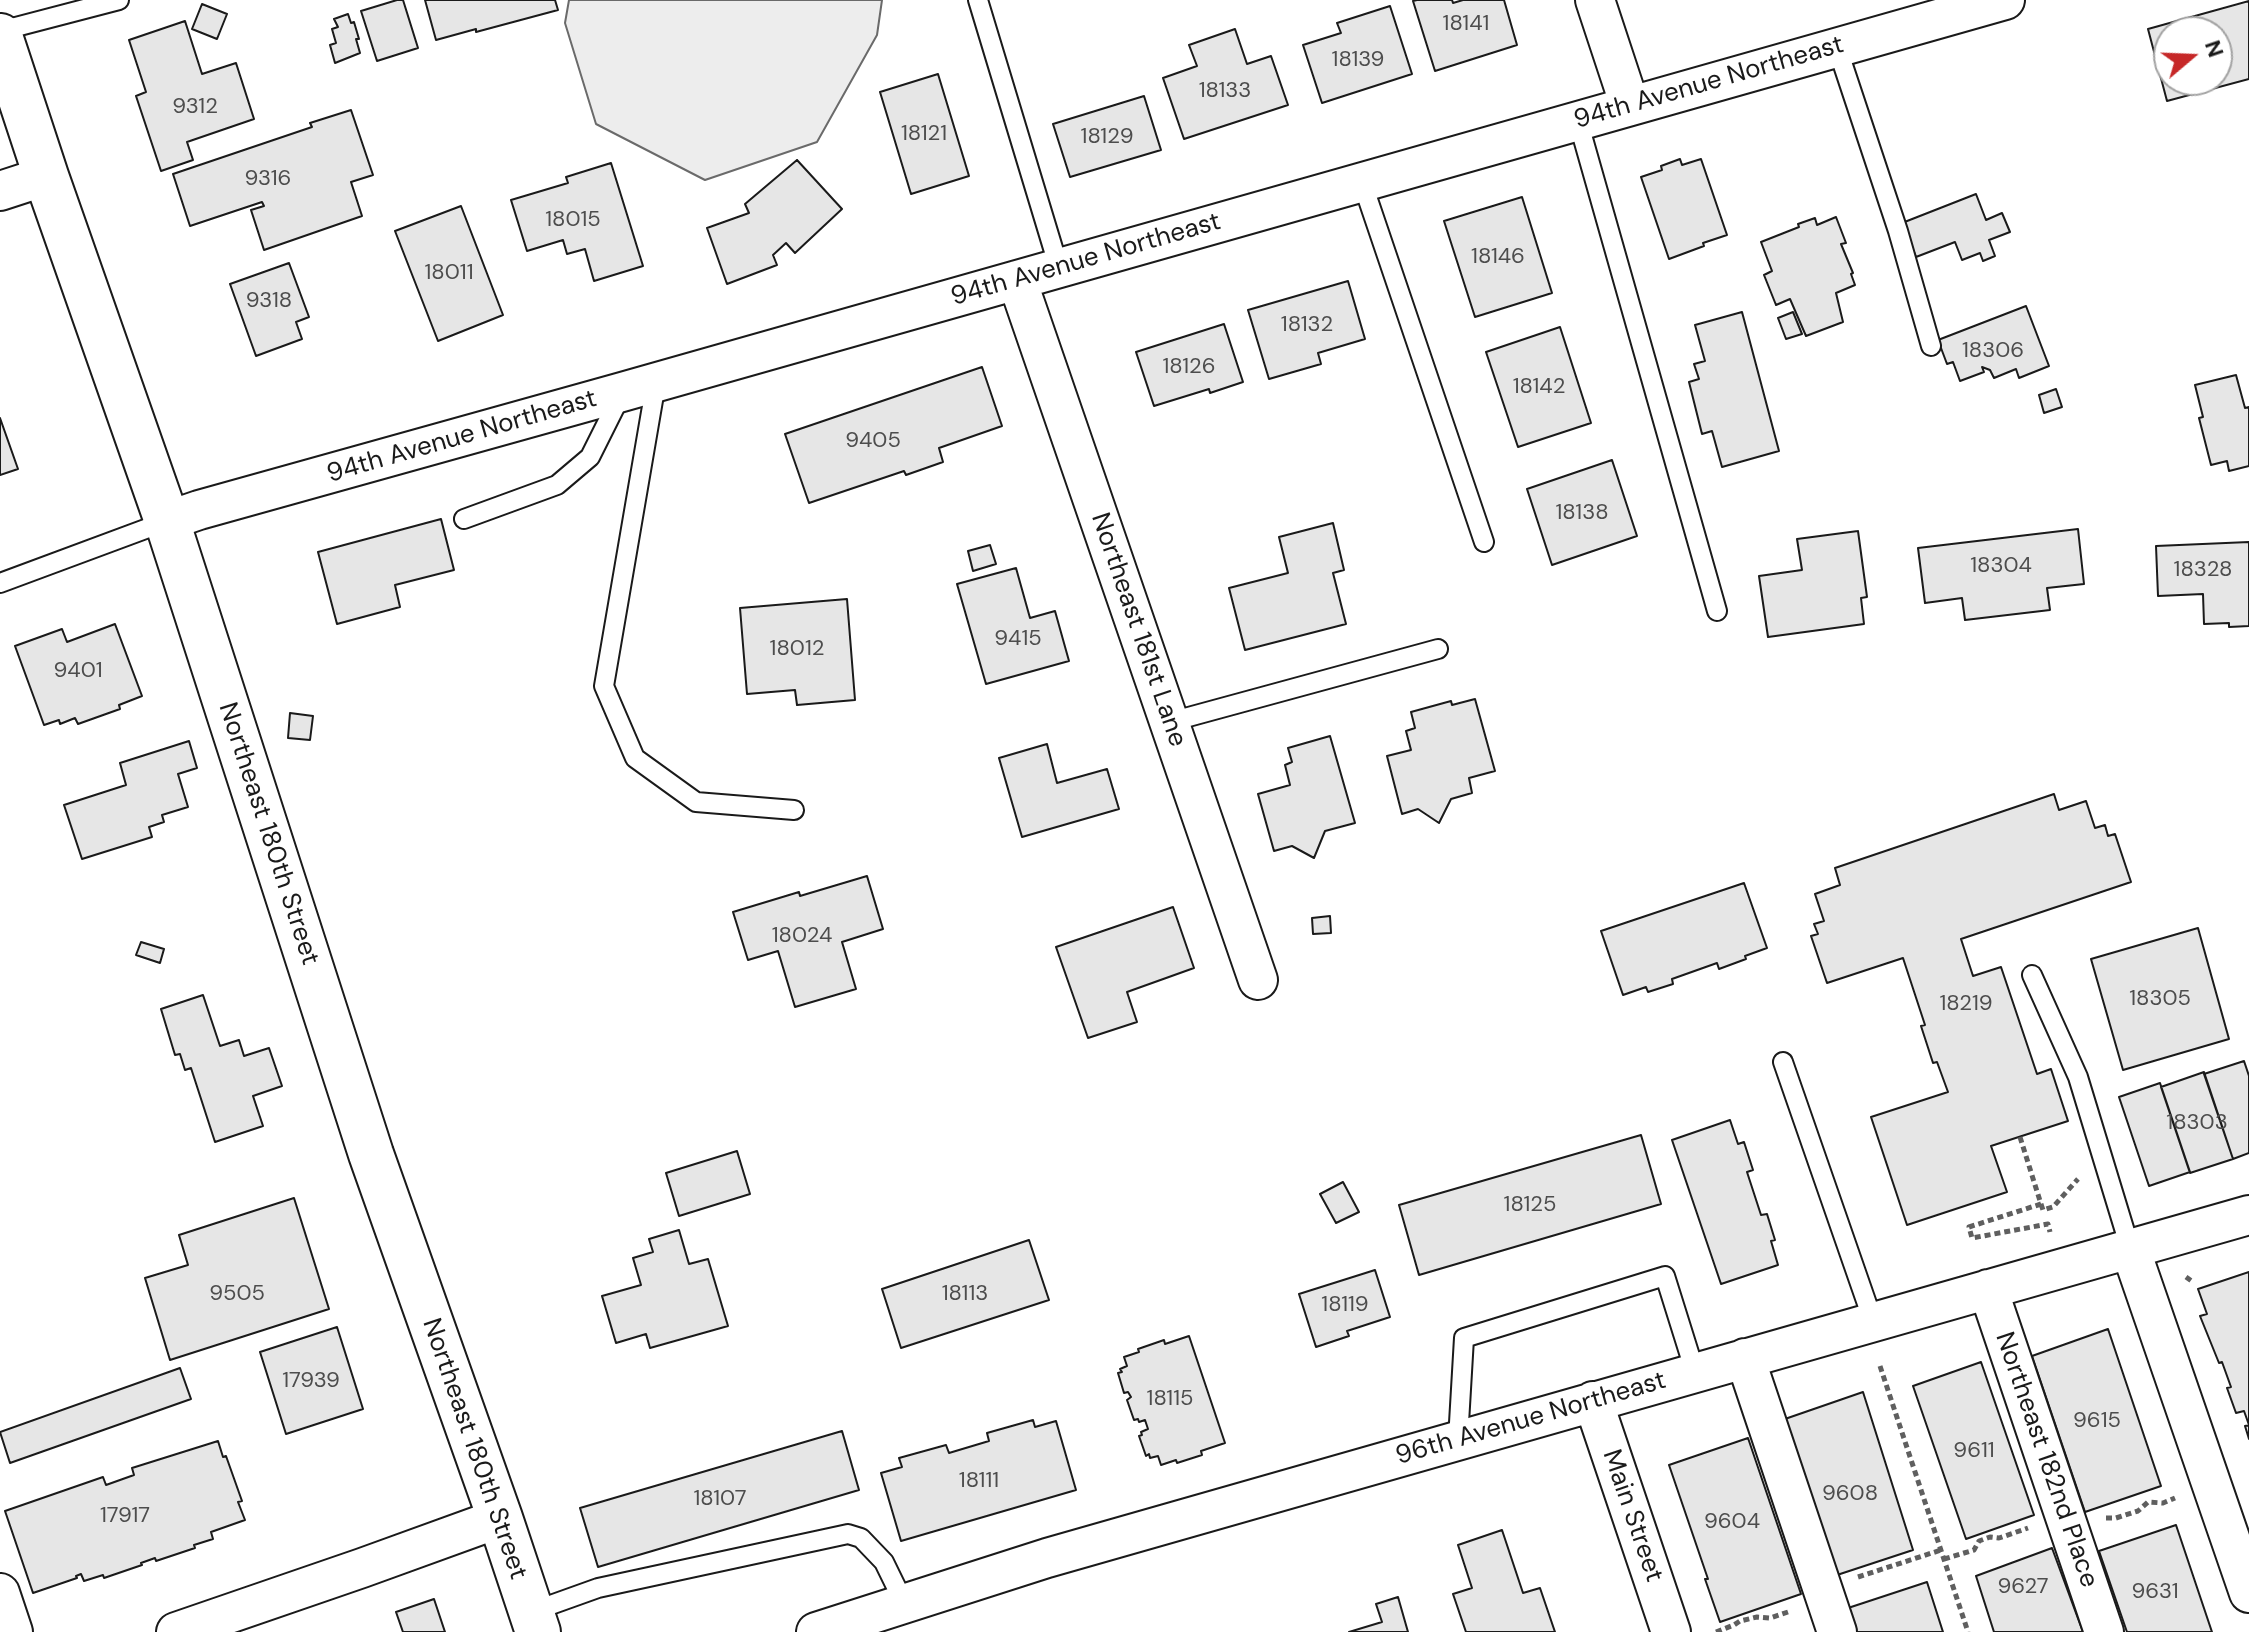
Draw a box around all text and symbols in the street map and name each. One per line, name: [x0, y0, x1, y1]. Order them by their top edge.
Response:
house number: 18141: [1443, 11, 1489, 37]
north arrow: [2153, 16, 2233, 96]
street label: 94th Avenue Northeast: [1571, 30, 1847, 136]
text: N: [2198, 36, 2231, 61]
house number: 18139: [1332, 47, 1384, 73]
house number: 18133: [1199, 78, 1251, 104]
house number: 9312: [172, 94, 218, 120]
house number: 18121: [901, 121, 947, 147]
house number: 18129: [1081, 124, 1133, 150]
house number: 9316: [245, 166, 291, 192]
house number: 18015: [545, 207, 601, 233]
street label: 94th Avenue Northeast: [948, 207, 1224, 313]
house number: 18146: [1471, 244, 1525, 270]
house number: 18011: [424, 260, 474, 286]
house number: 9318: [246, 288, 292, 314]
house number: 18132: [1281, 312, 1333, 338]
house number: 18306: [1962, 338, 2024, 364]
house number: 18126: [1162, 354, 1216, 380]
house number: 18142: [1513, 374, 1565, 400]
street label: 94th Avenue Northeast: [324, 384, 600, 490]
house number: 9405: [845, 428, 901, 454]
house number: 18138: [1555, 500, 1609, 526]
street label: Northeast 181st Lane: [1083, 509, 1193, 751]
house number: 18304: [1970, 553, 2032, 579]
house number: 18328: [2174, 557, 2232, 583]
house number: 9415: [994, 626, 1042, 652]
house number: 18012: [770, 636, 824, 662]
house number: 9401: [53, 658, 103, 684]
street label: Northeast 180th Street: [211, 699, 325, 969]
house number: 18024: [772, 923, 832, 949]
house number: 18305: [2129, 986, 2191, 1012]
house number: 18219: [1939, 991, 1993, 1017]
house number: 18303: [2166, 1110, 2228, 1136]
house number: 18125: [1504, 1192, 1556, 1218]
house number: 9505: [209, 1281, 265, 1307]
house number: 18113: [942, 1281, 988, 1307]
house number: 18119: [1321, 1292, 1369, 1318]
street label: Northeast 180th Street: [415, 1314, 533, 1584]
street label: Northeast 182nd Place: [1988, 1328, 2104, 1592]
street label: 96th Avenue Northeast: [1392, 1365, 1670, 1473]
house number: 17939: [282, 1368, 340, 1394]
house number: 18115: [1147, 1386, 1193, 1412]
house number: 9615: [2073, 1408, 2121, 1434]
house number: 9611: [1953, 1438, 1995, 1464]
street label: Main Street: [1595, 1446, 1669, 1586]
house number: 18111: [959, 1468, 999, 1494]
house number: 9608: [1822, 1481, 1878, 1507]
house number: 18107: [693, 1486, 747, 1512]
house number: 17917: [100, 1503, 150, 1529]
house number: 9604: [1704, 1509, 1760, 1535]
house number: 9627: [1997, 1574, 2049, 1600]
house number: 9631: [2131, 1579, 2179, 1605]

